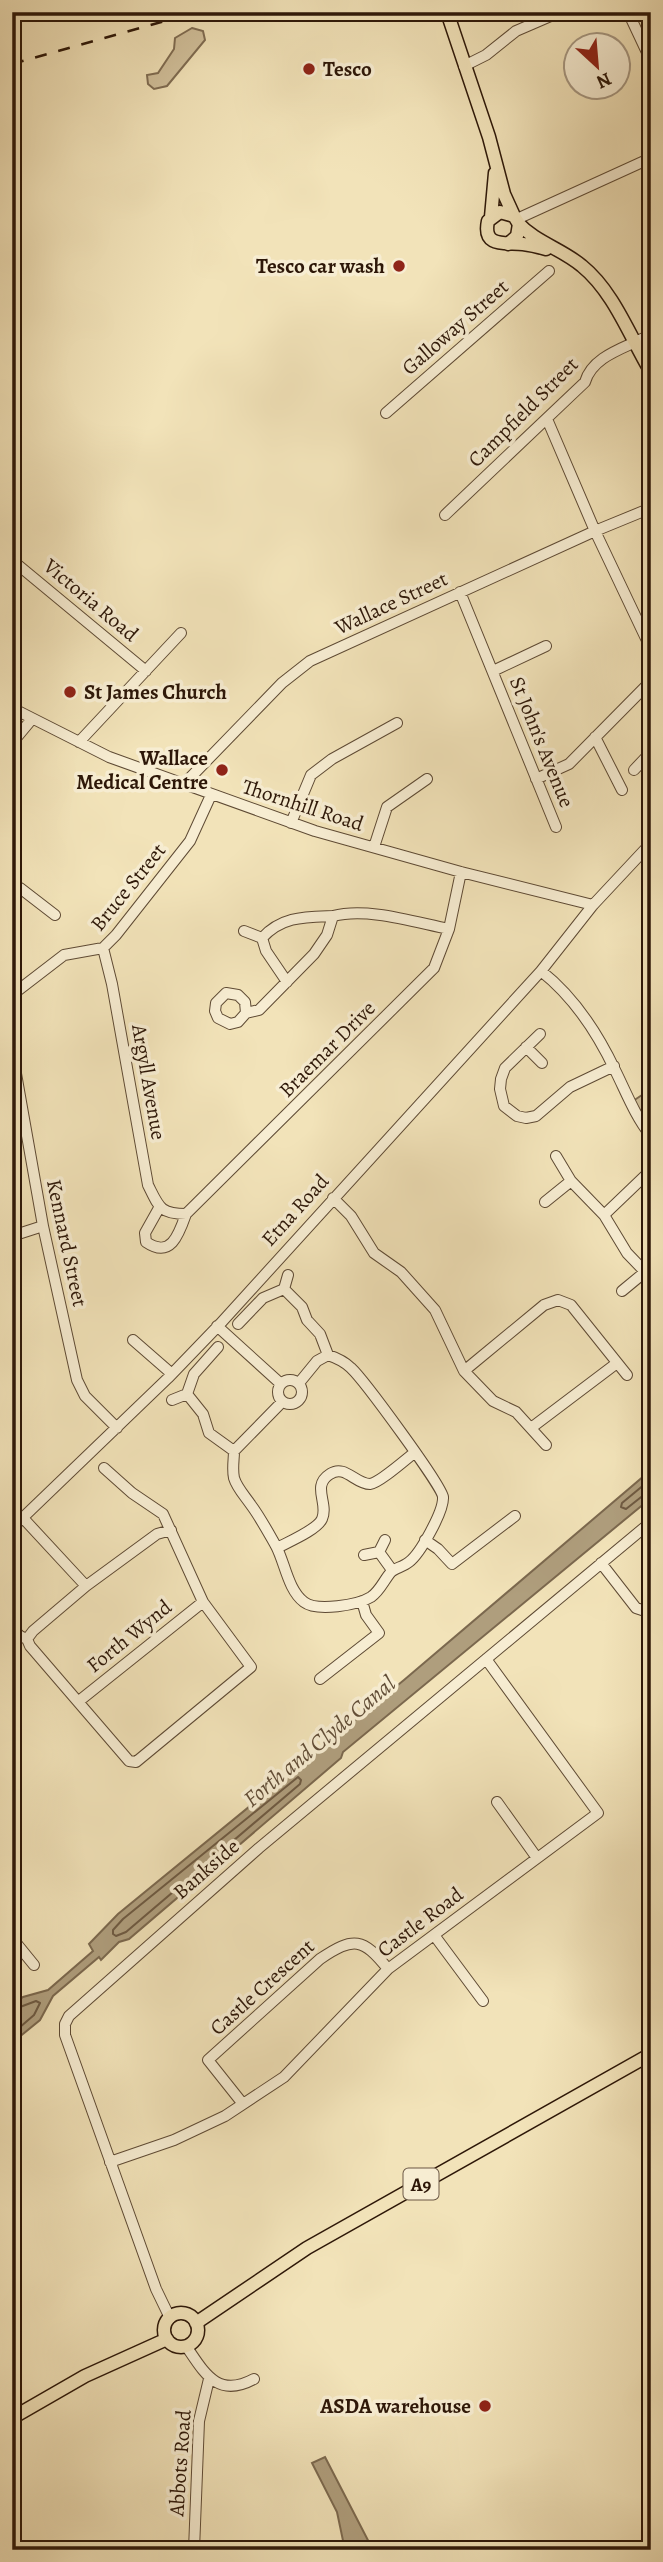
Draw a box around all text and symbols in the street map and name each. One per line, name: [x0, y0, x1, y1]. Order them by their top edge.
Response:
north arrow: [562, 32, 632, 102]
place label: Tesco: [323, 55, 372, 83]
marker: Tesco: [301, 61, 317, 77]
text: N: [592, 66, 616, 95]
place label: Tesco car wash: [256, 252, 385, 280]
marker: Tesco car wash: [391, 258, 407, 274]
street label: Galloway Street: [396, 273, 514, 381]
street label: Campfield Street: [462, 351, 584, 473]
street label: Victoria Road: [37, 551, 145, 648]
street label: Wallace Street: [329, 565, 452, 642]
street label: St John's Avenue: [503, 673, 581, 811]
place label: St James Church: [84, 678, 227, 706]
marker: St James Church: [62, 684, 78, 700]
place label: Wallace Medical Centre: [76, 744, 208, 796]
marker: Wallace Medical Centre: [214, 762, 230, 778]
street label: Thornhill Road: [239, 772, 368, 838]
street label: Bruce Street: [84, 837, 172, 937]
street label: Braemar Drive: [273, 995, 381, 1103]
street label: Argyll Avenue: [125, 1021, 173, 1142]
street label: Etna Road: [255, 1167, 336, 1252]
street label: Kennard Street: [40, 1177, 94, 1309]
street label: Forth Wynd: [81, 1593, 178, 1679]
water label: Forth and Clyde Canal: [237, 1668, 402, 1814]
street label: Bankside: [167, 1832, 245, 1906]
street label: Castle Road: [371, 1880, 469, 1963]
street label: Castle Crescent: [204, 1932, 320, 2042]
road number: A9: [404, 2168, 438, 2200]
place label: ASDA warehouse: [319, 2392, 471, 2420]
marker: ASDA warehouse: [477, 2398, 493, 2414]
street label: Abbots Road: [162, 2408, 198, 2518]

